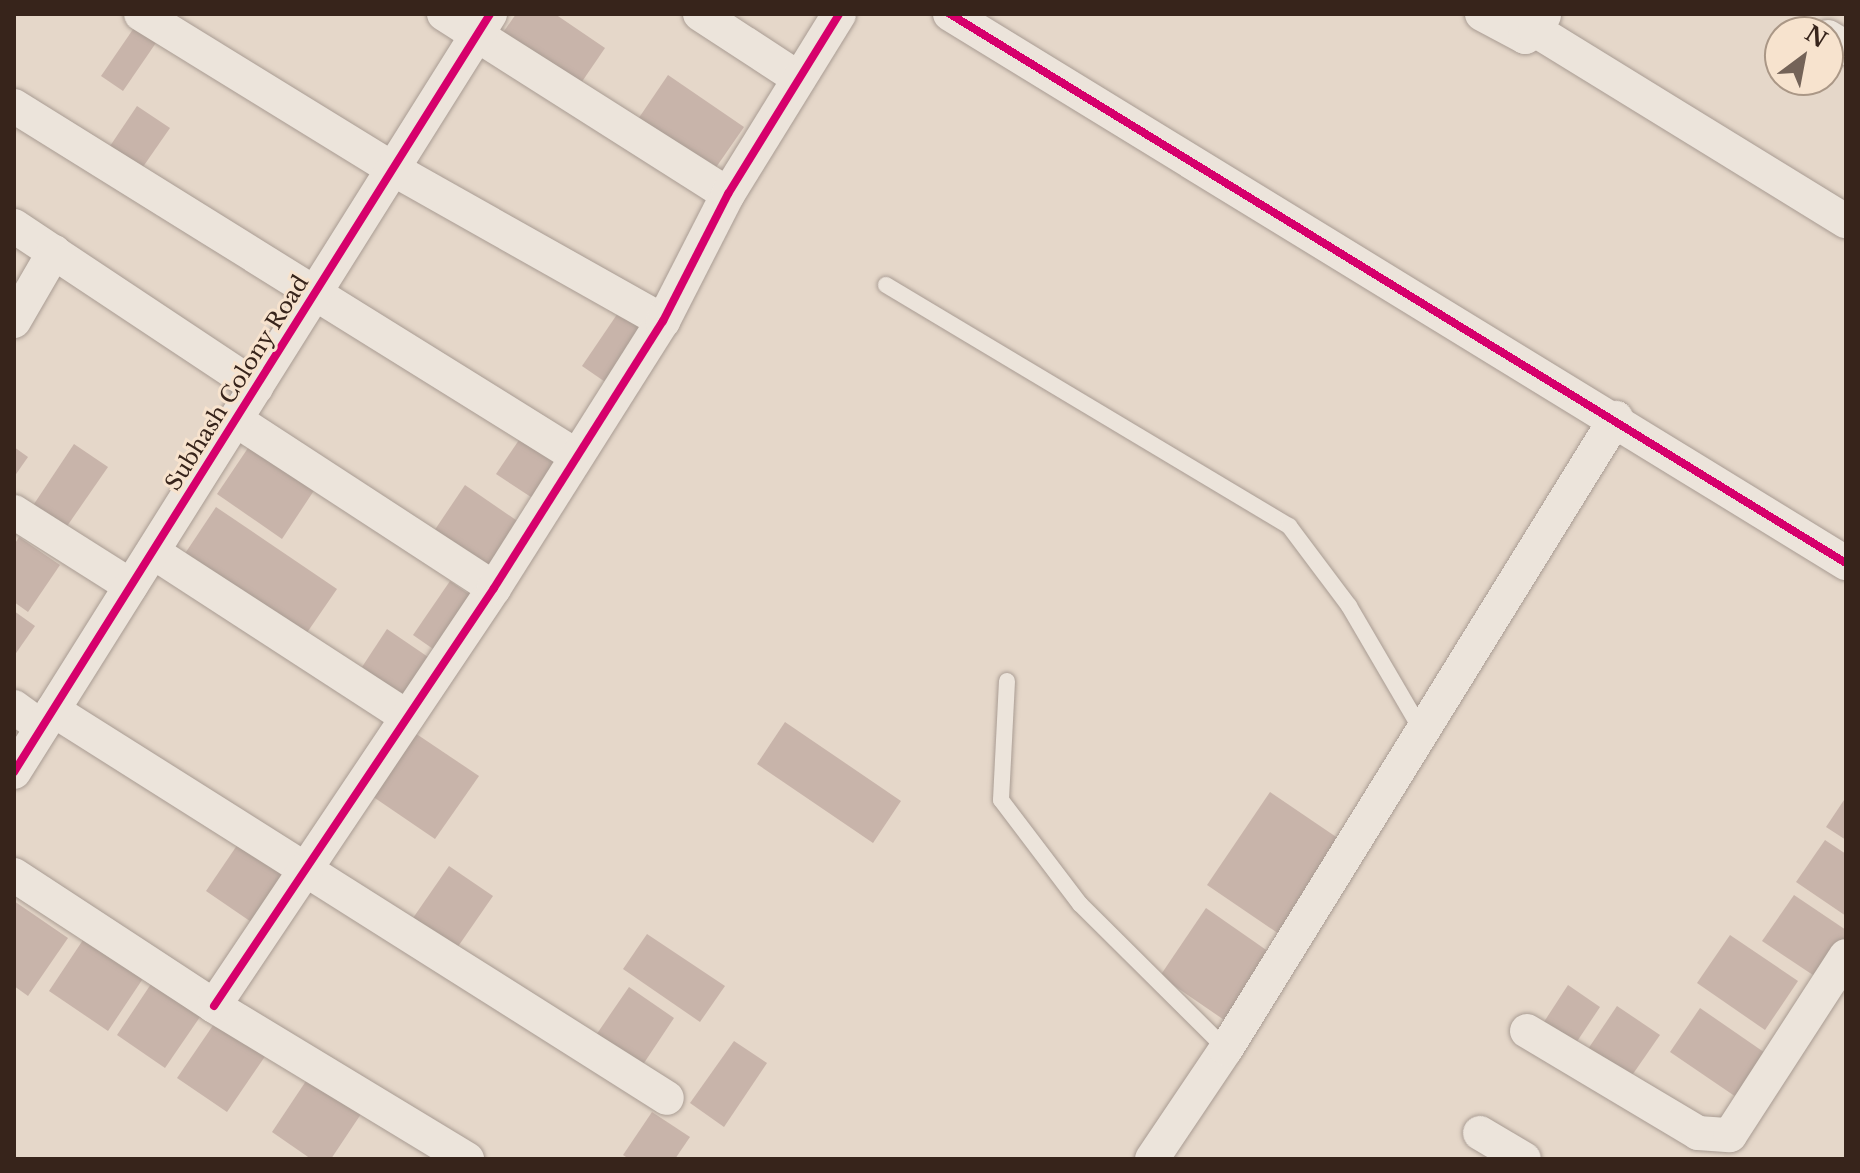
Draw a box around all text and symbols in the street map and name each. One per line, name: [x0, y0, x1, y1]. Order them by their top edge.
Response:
north arrow: [1764, 16, 1844, 96]
text: N: [1800, 20, 1832, 54]
street label: Subhash Colony Road: [160, 270, 314, 496]

